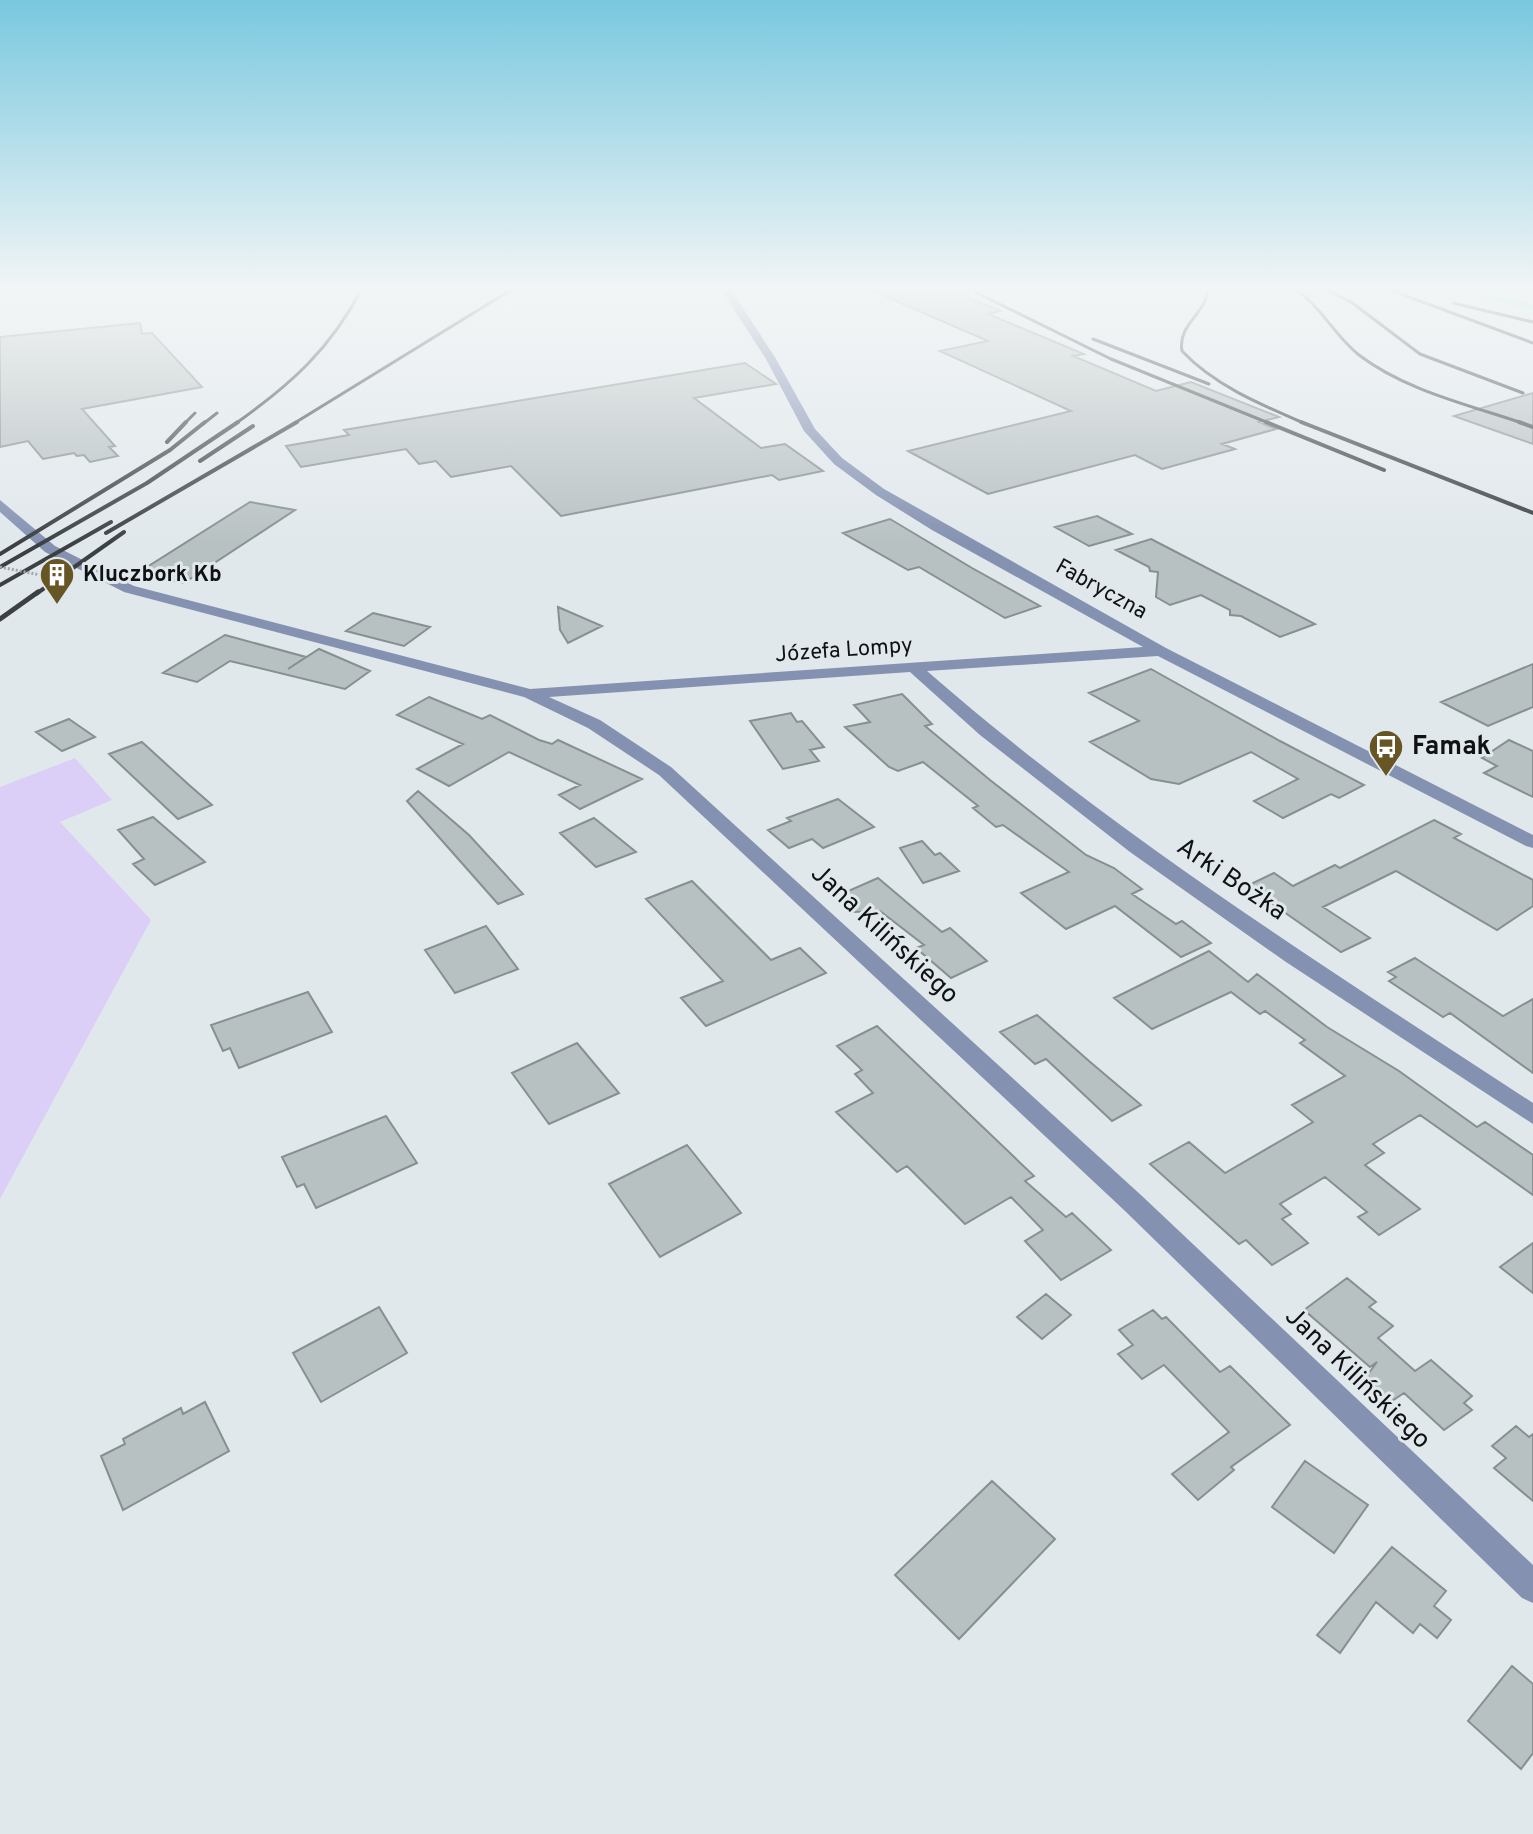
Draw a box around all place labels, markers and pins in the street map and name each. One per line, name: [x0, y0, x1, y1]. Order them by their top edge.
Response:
building icon: Kluczbork Kb: [38, 556, 76, 606]
place label: Kluczbork Kb: [83, 562, 222, 589]
bus stop icon: Famak: [1367, 728, 1405, 778]
place label: Famak: [1412, 731, 1491, 764]

